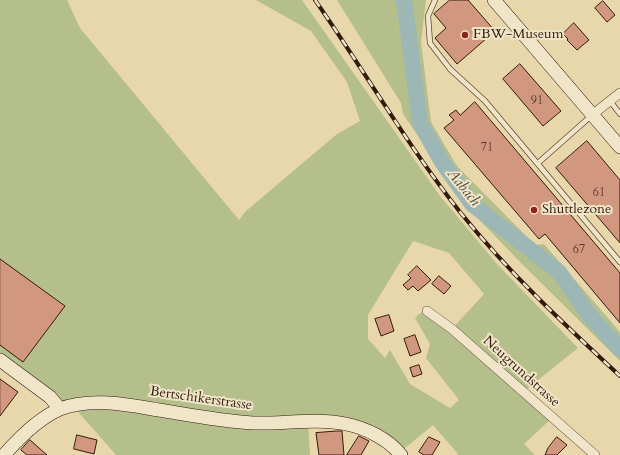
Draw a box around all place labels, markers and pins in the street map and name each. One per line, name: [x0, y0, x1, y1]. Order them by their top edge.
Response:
place label: FBW-Museum: [473, 27, 564, 43]
marker: FBW-Museum: [460, 30, 470, 40]
place label: Shuttlezone: [542, 202, 611, 218]
marker: Shuttlezone: [529, 205, 539, 215]

